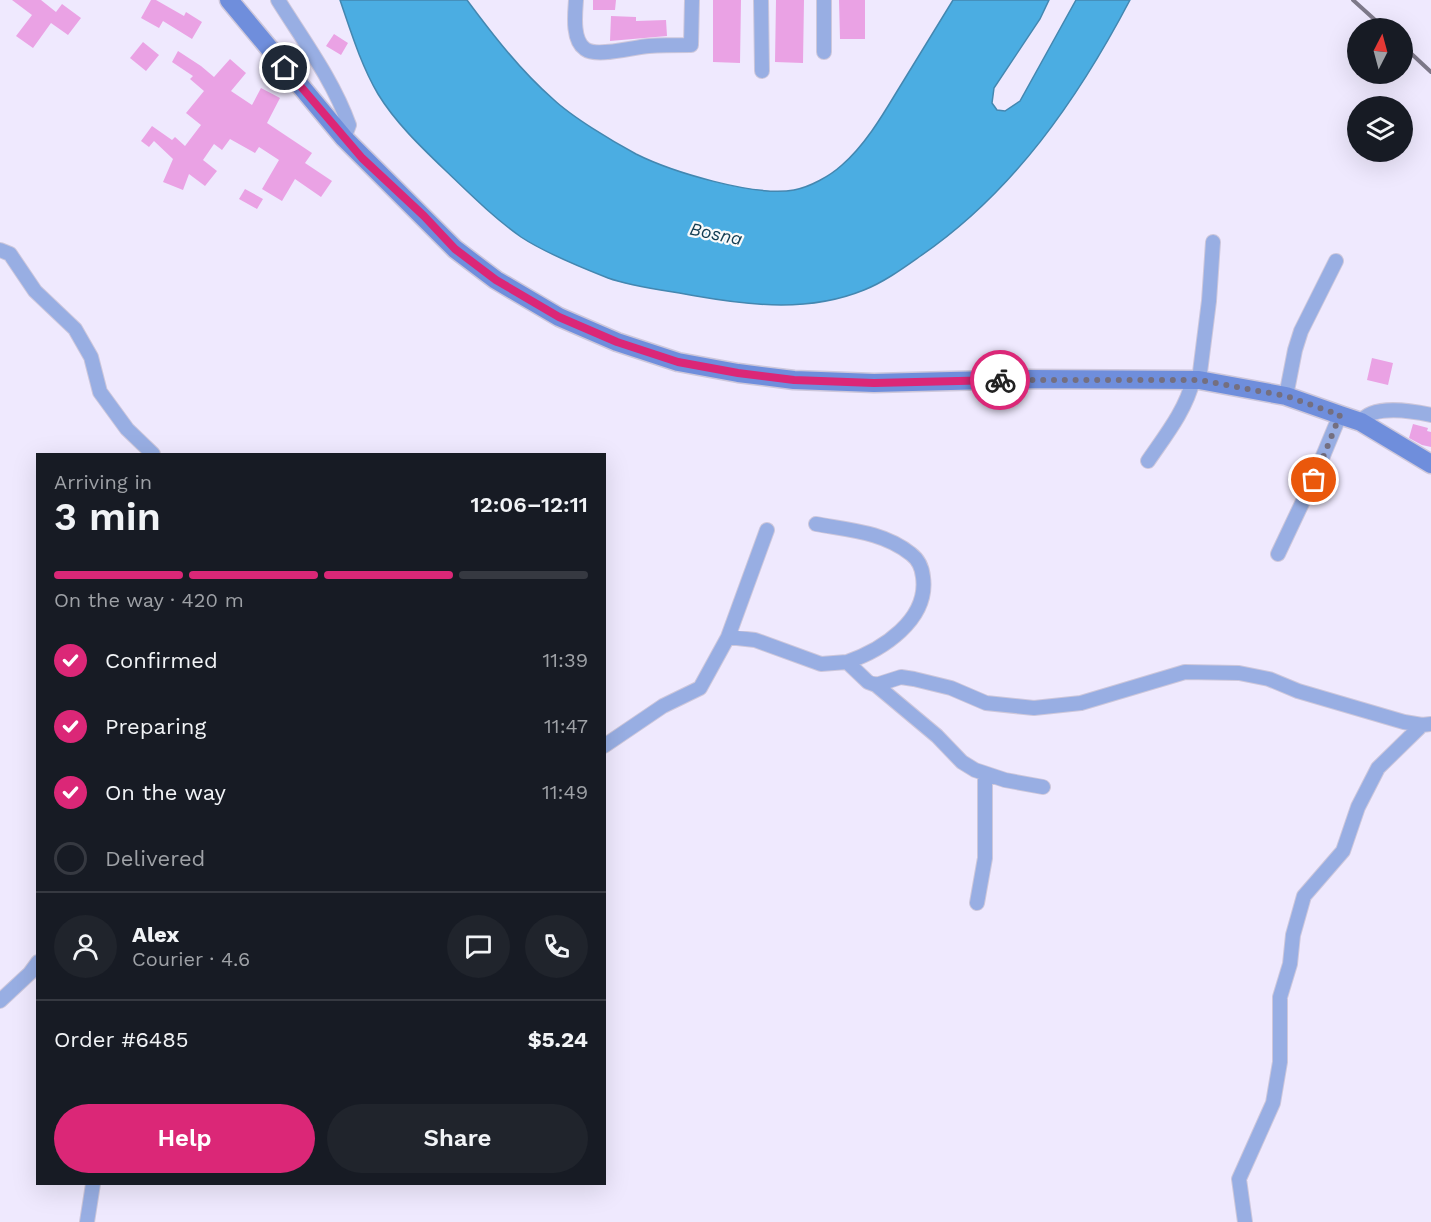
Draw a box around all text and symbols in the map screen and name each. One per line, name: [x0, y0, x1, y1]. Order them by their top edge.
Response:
north arrow: [1347, 18, 1413, 84]
map controls: [1347, 18, 1413, 162]
pin: [259, 42, 310, 93]
icon: home: [268, 51, 301, 84]
button: layers: [1347, 96, 1413, 162]
water label: Bosna: [688, 218, 744, 249]
courier: [970, 350, 1030, 410]
icon: bike: [984, 364, 1017, 397]
pin: [1288, 454, 1339, 505]
icon: bag: [1297, 463, 1330, 496]
text: Arriving in: [54, 470, 152, 494]
text: 12:06–12:11: [471, 492, 588, 517]
text: 3 min: [54, 494, 161, 539]
text: On the way · 420 m: [54, 588, 244, 612]
icon: check: [54, 644, 87, 677]
text: Confirmed: [105, 648, 218, 673]
text: 11:39: [542, 648, 588, 672]
icon: check: [54, 710, 87, 743]
text: Preparing: [105, 714, 206, 739]
text: 11:47: [544, 714, 588, 738]
icon: check: [54, 776, 87, 809]
text: On the way: [105, 780, 226, 805]
text: 11:49: [542, 780, 588, 804]
text: Delivered: [105, 846, 205, 871]
button: person: [54, 915, 117, 978]
button: chat: [447, 915, 510, 978]
button: phone: [525, 915, 588, 978]
text: Alex: [132, 922, 179, 947]
text: Courier · 4.6: [132, 947, 250, 971]
text: Order #6485: [54, 1027, 189, 1052]
text: $5.24: [528, 1027, 588, 1052]
button: Help: [54, 1104, 315, 1173]
button: Share: [327, 1104, 588, 1173]

